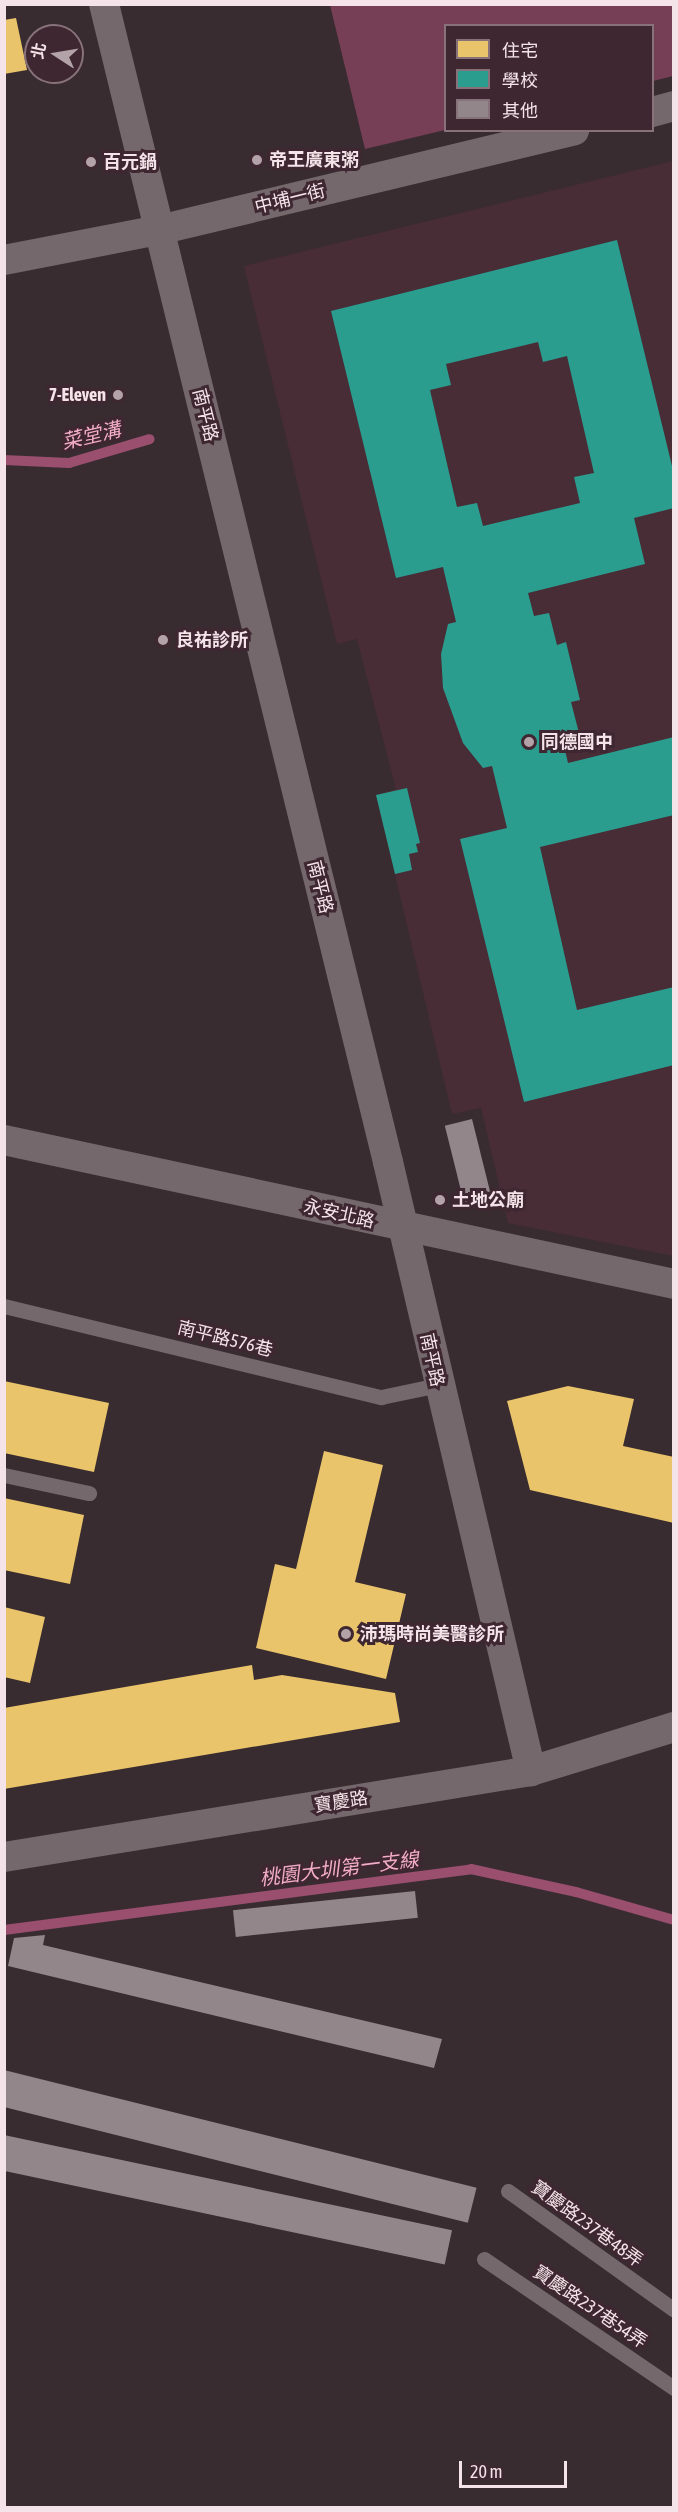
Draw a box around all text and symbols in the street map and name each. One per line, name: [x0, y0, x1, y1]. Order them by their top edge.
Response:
north arrow: [24, 24, 84, 84]
legend: [444, 24, 654, 132]
text: 住宅: [502, 40, 538, 61]
text: 北: [28, 41, 49, 60]
text: 學校: [502, 70, 538, 91]
text: 其他: [502, 100, 538, 121]
place label: 帝王廣東粥: [269, 149, 359, 171]
place label: 百元鍋: [103, 151, 157, 173]
marker: 帝王廣東粥: [250, 153, 264, 167]
marker: 百元鍋: [84, 155, 98, 169]
street label: 中埔一街: [252, 180, 328, 218]
place label: 7-Eleven: [49, 384, 106, 406]
street label: 南平路: [188, 386, 222, 444]
marker: 7-Eleven: [111, 388, 125, 402]
water label: 菜堂溝: [59, 417, 123, 453]
place label: 良祐診所: [176, 629, 248, 651]
marker: 良祐診所: [154, 631, 172, 649]
place label: 同德國中: [541, 731, 613, 753]
marker: 同德國中: [522, 735, 536, 749]
street label: 南平路: [303, 858, 337, 916]
place label: 土地公廟: [452, 1189, 524, 1211]
marker: 土地公廟: [433, 1193, 447, 1207]
street label: 永安北路: [301, 1195, 377, 1233]
street label: 南平路576巷: [175, 1317, 275, 1361]
street label: 南平路: [416, 1331, 448, 1389]
place label: 沛瑪時尚美醫診所: [360, 1623, 504, 1645]
marker: 沛瑪時尚美醫診所: [337, 1625, 355, 1643]
street label: 寶慶路: [313, 1787, 369, 1817]
water label: 桃園大圳第一支線: [258, 1846, 420, 1890]
street label: 寶慶路237巷48弄: [527, 2176, 647, 2272]
street label: 寶慶路237巷54弄: [529, 2261, 651, 2353]
scale bar: [462, 2449, 570, 2487]
text: 20 m: [470, 2461, 502, 2482]

